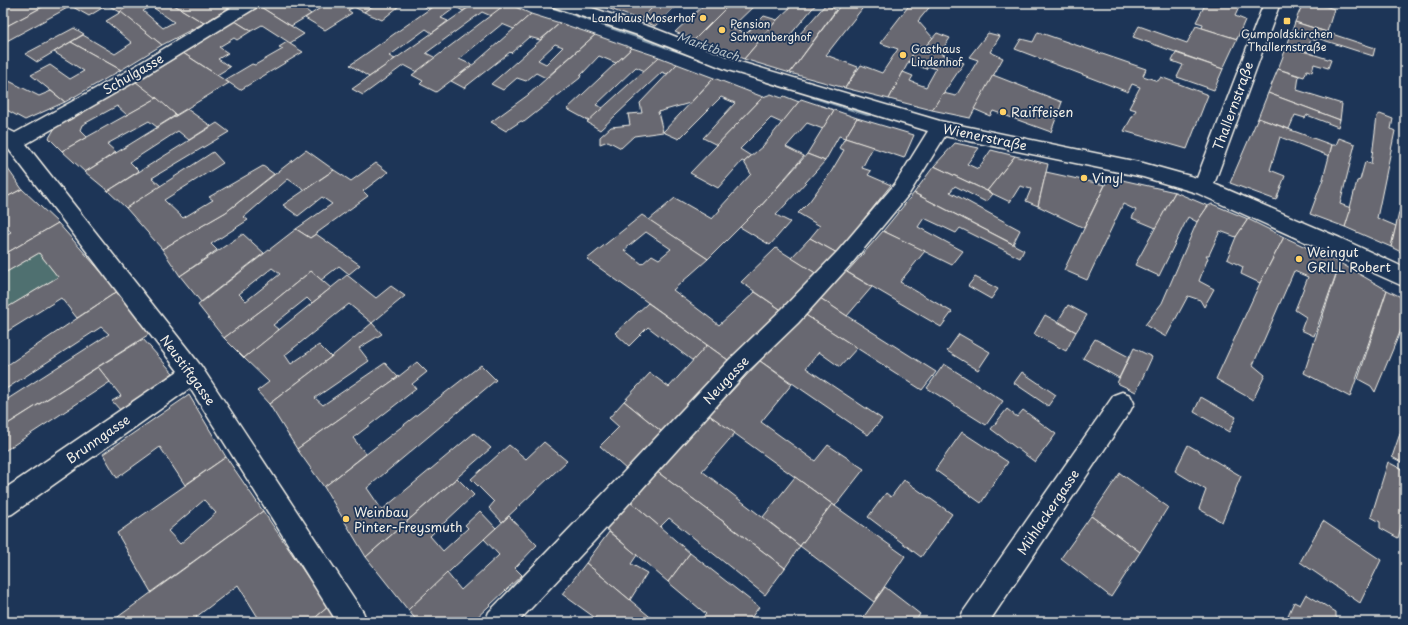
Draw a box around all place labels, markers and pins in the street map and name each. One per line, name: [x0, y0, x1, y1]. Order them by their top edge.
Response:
place label: Landhaus Moserhof: [592, 9, 696, 26]
marker: Landhaus Moserhof: [698, 13, 708, 23]
place label: Pension Schwanberghof: [730, 15, 812, 45]
marker: Gumpoldskirchen Thallernstraße: [1282, 16, 1292, 26]
marker: Pension Schwanberghof: [717, 25, 727, 35]
place label: Gumpoldskirchen Thallernstraße: [1241, 25, 1333, 55]
place label: Gasthaus Lindenhof: [911, 40, 963, 70]
marker: Gasthaus Lindenhof: [898, 50, 908, 60]
place label: Raiffeisen: [1011, 102, 1073, 121]
marker: Raiffeisen: [998, 107, 1008, 117]
place label: Vinyl: [1092, 168, 1123, 187]
marker: Vinyl: [1079, 173, 1089, 183]
place label: Weingut GRILL Robert: [1307, 242, 1391, 276]
marker: Weingut GRILL Robert: [1294, 254, 1304, 264]
place label: Weinbau Pinter-Freysmuth: [354, 502, 463, 536]
marker: Weinbau Pinter-Freysmuth: [341, 514, 351, 524]

